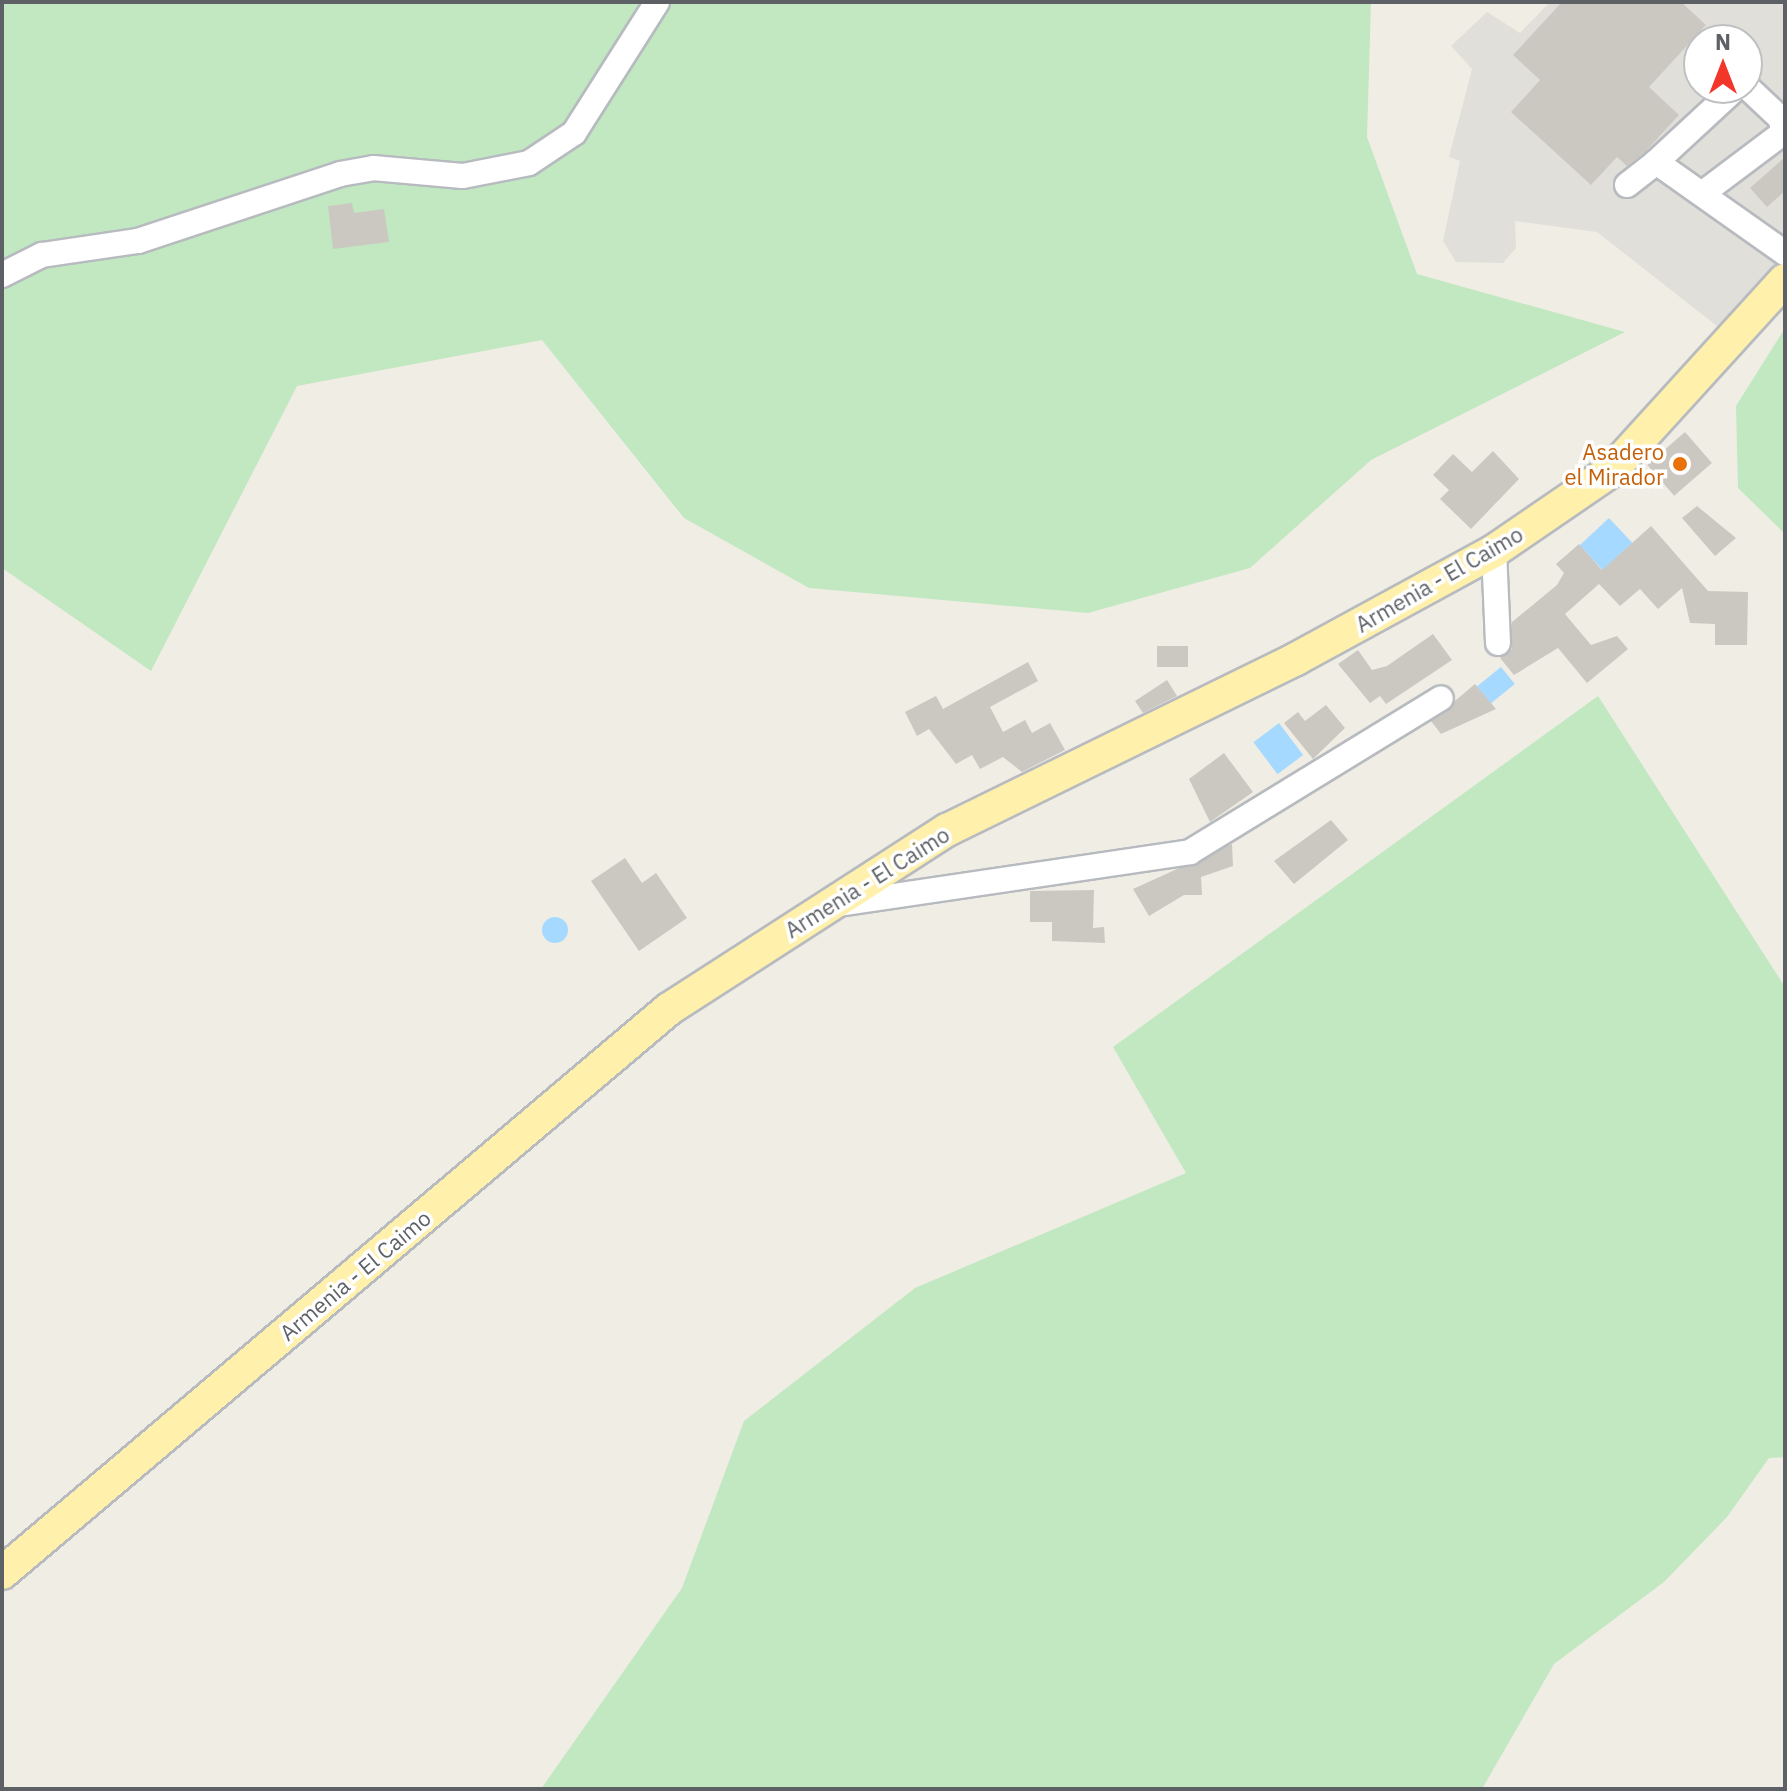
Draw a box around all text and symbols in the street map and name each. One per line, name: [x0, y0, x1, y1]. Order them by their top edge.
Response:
north arrow: [1683, 24, 1763, 104]
text: N: [1715, 27, 1731, 56]
place label: Asadero el Mirador: [1564, 438, 1664, 490]
marker: Asadero el Mirador: [1671, 455, 1689, 473]
street label: Armenia - El Caimo: [1351, 520, 1527, 638]
street label: Armenia - El Caimo: [780, 821, 954, 943]
street label: Armenia - El Caimo: [274, 1204, 436, 1346]

